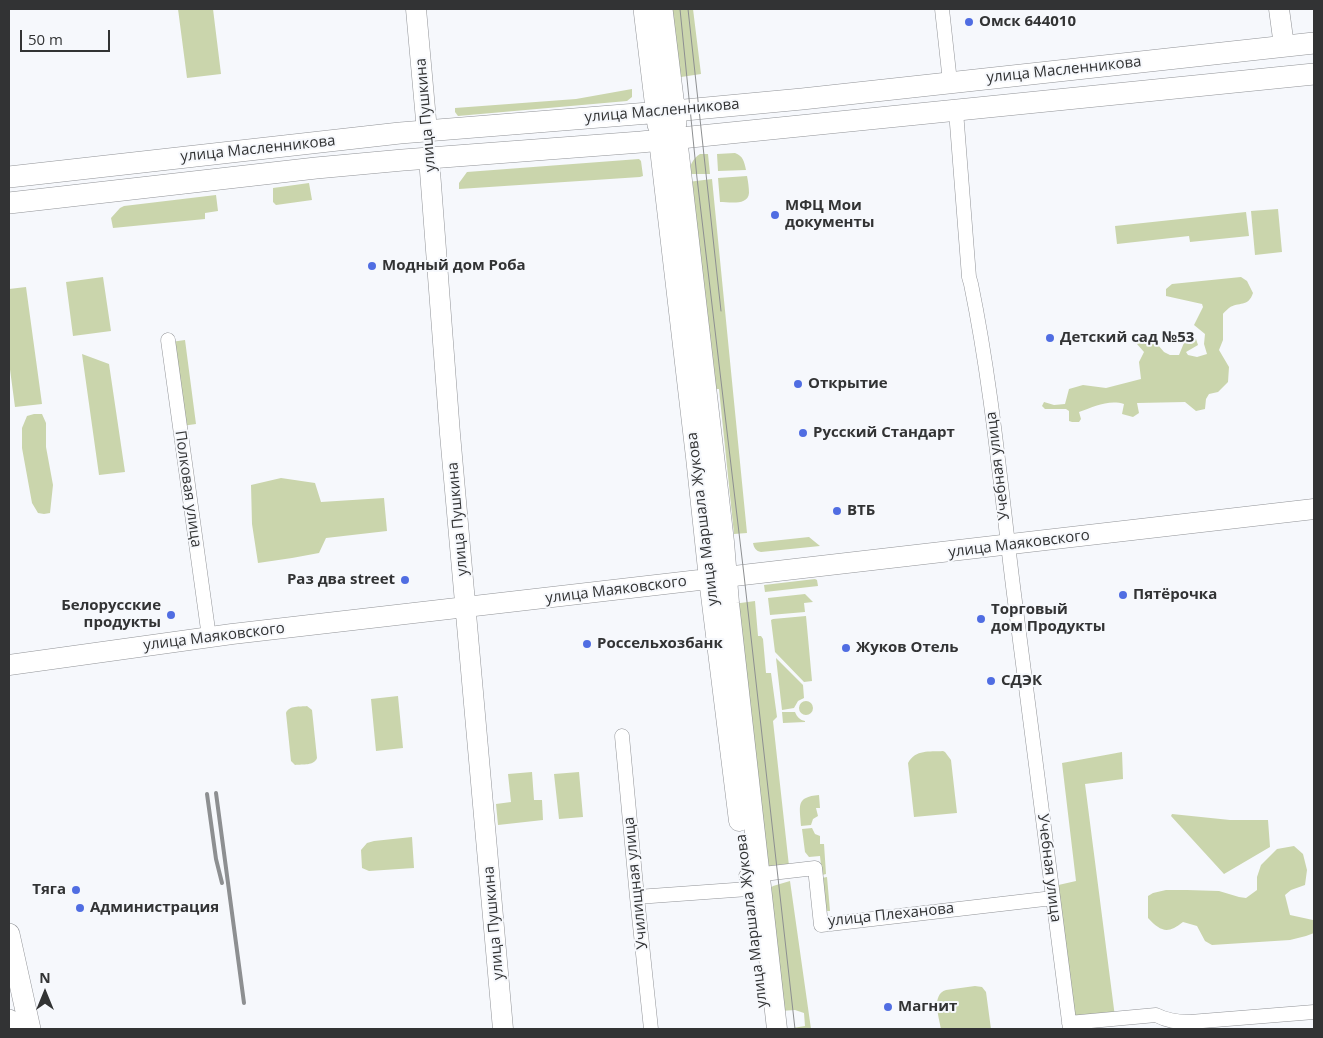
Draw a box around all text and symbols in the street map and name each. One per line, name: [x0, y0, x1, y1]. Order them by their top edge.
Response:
place label: Омск 644010: [979, 13, 1076, 31]
marker: Омск 644010: [963, 16, 975, 28]
scale bar: [22, 20, 112, 52]
text: 50 m: [28, 29, 63, 49]
street label: улица Масленникова: [986, 53, 1142, 87]
street label: улица Пушкина: [412, 57, 440, 173]
street label: улица Масленникова: [584, 95, 740, 127]
street label: улица Масленникова: [180, 132, 336, 166]
place label: МФЦ Мои документы: [785, 197, 875, 232]
marker: МФЦ Мои документы: [769, 209, 781, 221]
place label: Модный дом Роба: [382, 257, 526, 275]
marker: Модный дом Роба: [366, 260, 378, 272]
place label: Детский сад №53: [1060, 329, 1194, 347]
marker: Детский сад №53: [1044, 332, 1056, 344]
place label: Открытие: [808, 375, 888, 393]
marker: Открытие: [792, 378, 804, 390]
street label: Учебная улица: [982, 411, 1014, 521]
place label: Русский Стандарт: [813, 424, 955, 442]
marker: Русский Стандарт: [797, 427, 809, 439]
street label: Полковая улица: [171, 429, 205, 549]
street label: улица Маршала Жукова: [683, 431, 723, 607]
street label: улица Пушкина: [444, 461, 472, 577]
place label: ВТБ: [847, 502, 875, 520]
marker: ВТБ: [831, 505, 843, 517]
street label: улица Маяковского: [947, 526, 1091, 562]
place label: Раз два street: [287, 571, 395, 589]
street label: улица Маяковского: [544, 572, 688, 608]
marker: Раз два street: [399, 574, 411, 586]
place label: Пятёрочка: [1133, 586, 1217, 604]
marker: Пятёрочка: [1117, 589, 1129, 601]
place label: Белорусские продукты: [61, 597, 161, 632]
place label: Торговый дом Продукты: [991, 601, 1106, 636]
marker: Белорусские продукты: [165, 609, 177, 621]
marker: Торговый дом Продукты: [975, 613, 987, 625]
street label: улица Маяковского: [142, 619, 286, 655]
place label: Россельхозбанк: [597, 635, 723, 653]
marker: Россельхозбанк: [581, 638, 593, 650]
place label: Жуков Отель: [856, 639, 959, 657]
marker: Жуков Отель: [840, 642, 852, 654]
place label: СДЭК: [1001, 672, 1042, 690]
marker: СДЭК: [985, 675, 997, 687]
street label: Учебная улица: [1033, 813, 1065, 923]
street label: Училищная улица: [620, 816, 652, 950]
street label: улица Маршала Жукова: [732, 833, 772, 1009]
street label: улица Пушкина: [480, 865, 508, 981]
place label: Тяга: [32, 881, 66, 899]
marker: Тяга: [70, 884, 82, 896]
place label: Администрация: [90, 899, 219, 917]
street label: улица Плеханова: [827, 899, 955, 931]
marker: Администрация: [74, 902, 86, 914]
north arrow: [20, 968, 70, 1018]
text: N: [39, 968, 51, 987]
place label: Магнит: [898, 998, 957, 1016]
marker: Магнит: [882, 1001, 894, 1013]

